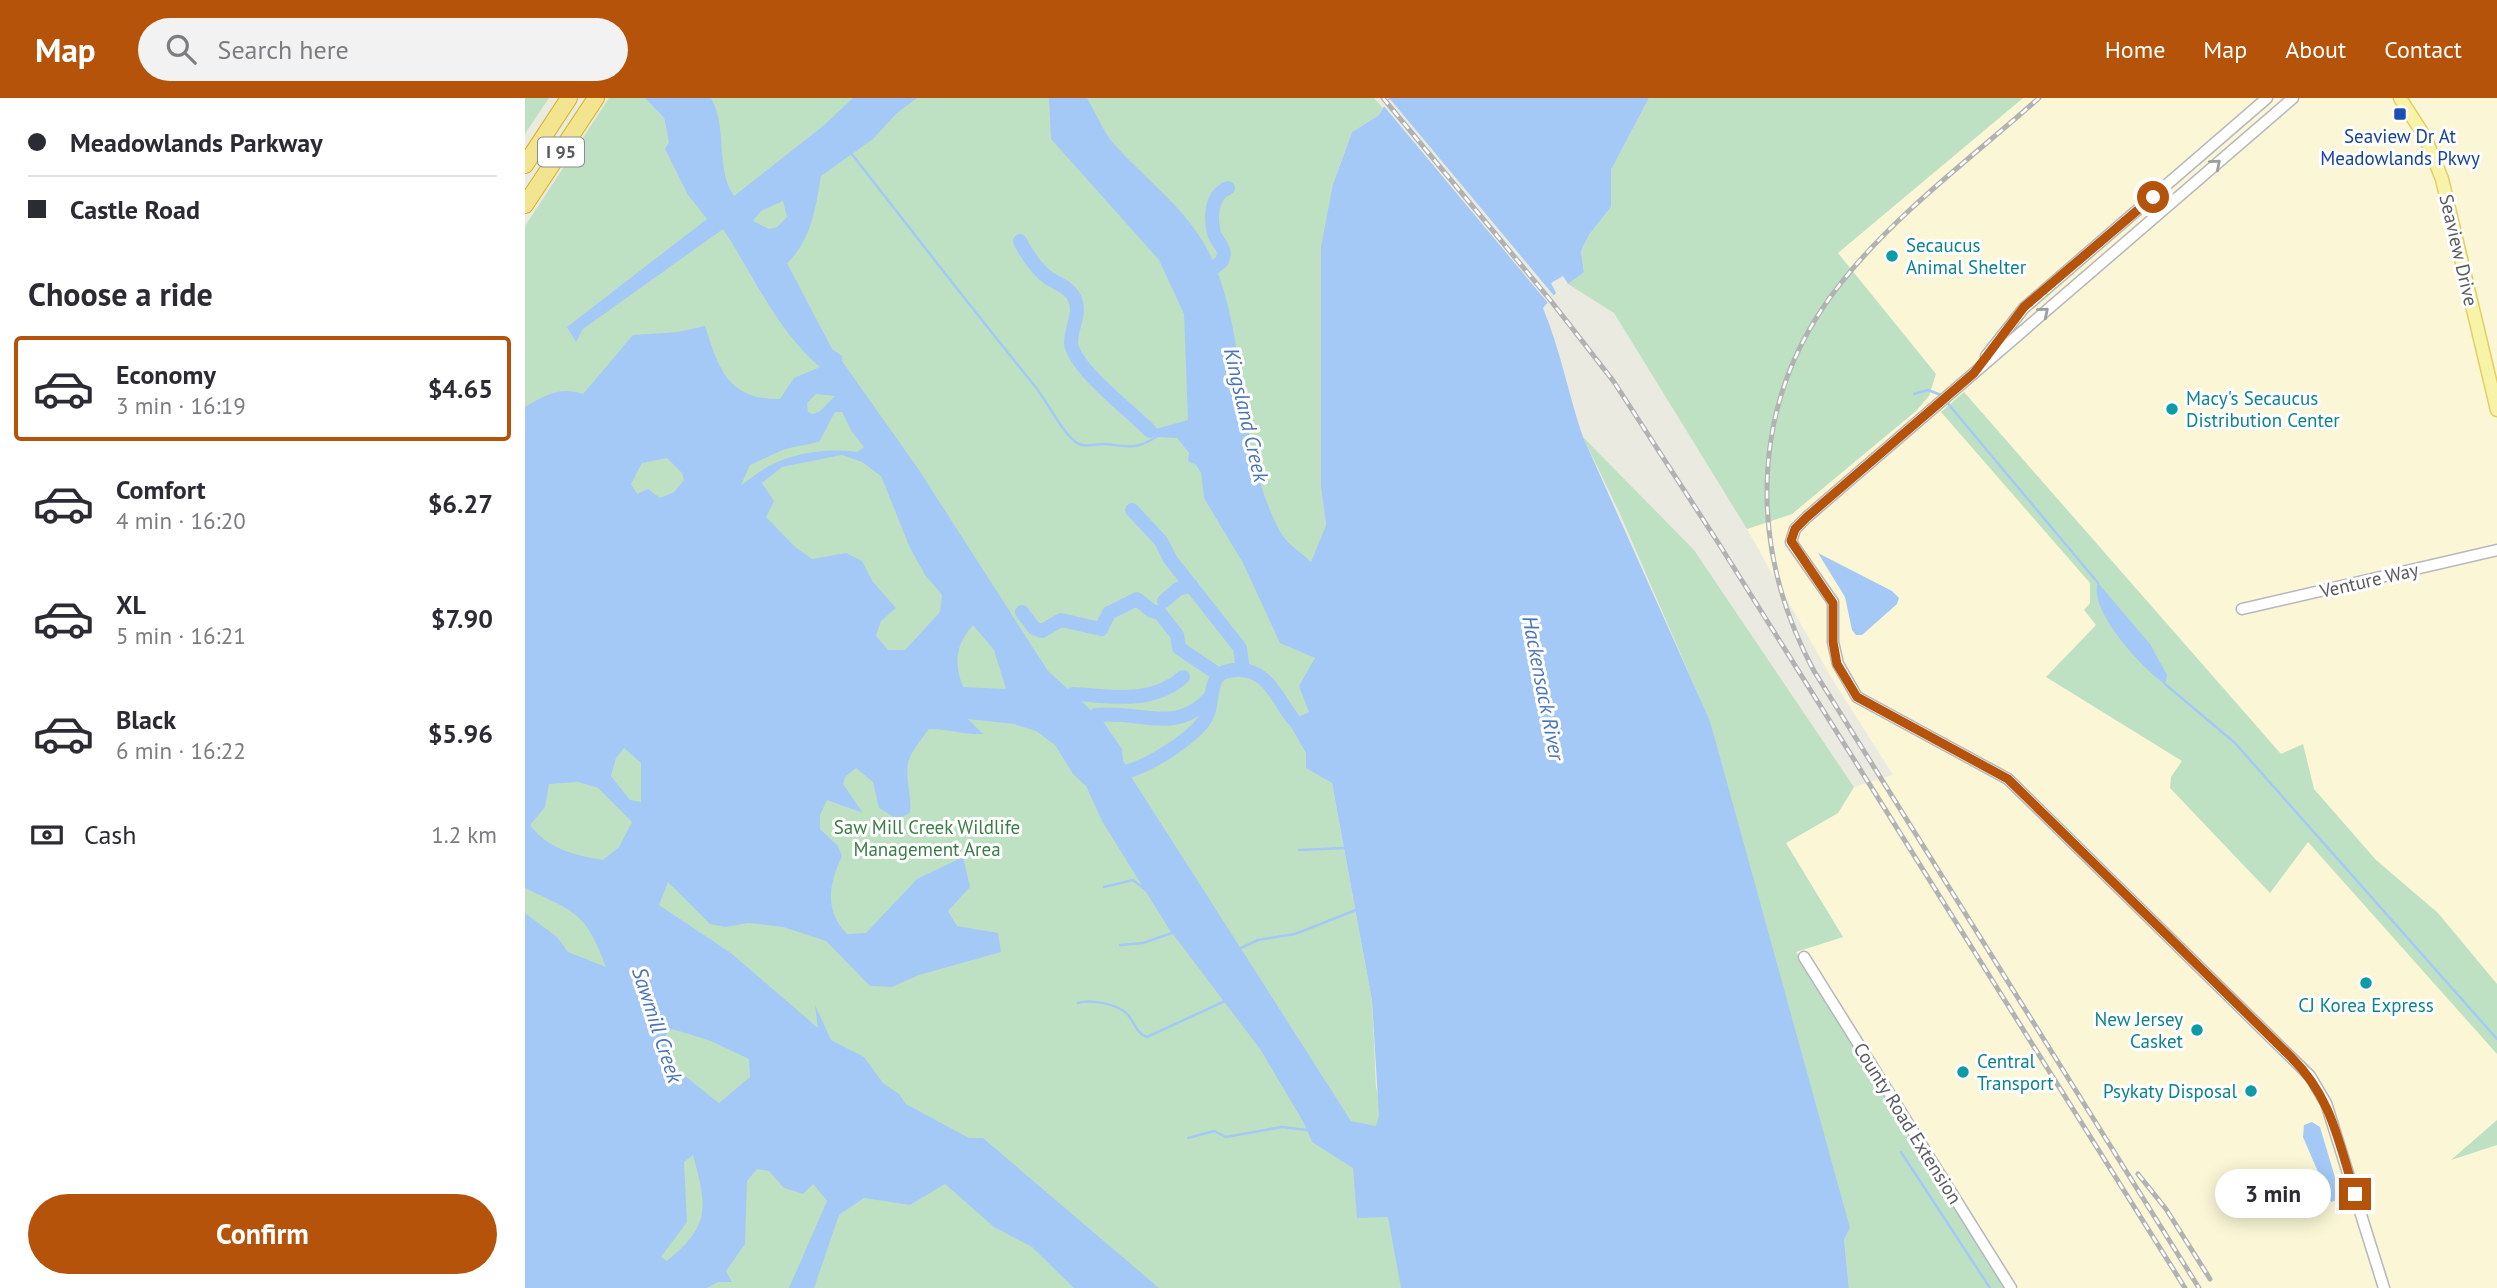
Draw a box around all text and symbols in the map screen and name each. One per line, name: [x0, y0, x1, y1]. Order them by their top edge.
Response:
search box: [138, 18, 628, 81]
text: Map: [35, 28, 96, 71]
icon: search: [162, 30, 200, 68]
text: Search here: [218, 33, 349, 66]
text: Home: [2105, 34, 2165, 65]
text: Map: [2203, 34, 2247, 65]
text: About: [2285, 34, 2346, 65]
text: Contact: [2384, 34, 2462, 65]
marker: Seaview Dr At Meadowlands Pkwy: [2392, 106, 2408, 122]
place label: Seaview Dr At Meadowlands Pkwy: [2320, 124, 2480, 170]
text: Meadowlands Parkway: [70, 126, 323, 159]
road number: I 95: [538, 138, 584, 166]
one-way arrow: [2208, 160, 2221, 172]
route start: [2137, 181, 2169, 213]
street label: Seaview Drive: [2434, 192, 2484, 308]
text: Castle Road: [70, 193, 200, 226]
place label: Secaucus Animal Shelter: [1906, 233, 2027, 279]
marker: Secaucus Animal Shelter: [1884, 248, 1900, 264]
text: Choose a ride: [28, 273, 213, 315]
one-way arrow: [2035, 308, 2048, 320]
water label: Kingsland Creek: [1218, 345, 1275, 486]
icon: car: [32, 357, 95, 420]
text: Economy: [116, 358, 216, 391]
text: $4.65: [428, 372, 493, 405]
place label: Macy's Secaucus Distribution Center: [2186, 386, 2340, 432]
text: 3 min · 16:19: [116, 391, 246, 420]
marker: Macy's Secaucus Distribution Center: [2164, 401, 2180, 417]
icon: car: [32, 472, 95, 535]
text: Comfort: [116, 473, 206, 506]
text: $6.27: [428, 487, 493, 520]
text: 4 min · 16:20: [116, 506, 246, 535]
street label: Venture Way: [2316, 557, 2421, 603]
icon: car: [32, 587, 95, 650]
text: XL: [116, 588, 146, 621]
text: $7.90: [431, 602, 493, 635]
water label: Hackensack River: [1516, 613, 1571, 765]
text: 5 min · 16:21: [116, 621, 246, 650]
icon: car: [32, 702, 95, 765]
text: Black: [116, 703, 176, 736]
text: $5.96: [428, 717, 493, 750]
text: 6 min · 16:22: [116, 736, 246, 765]
park label: Saw Mill Creek Wildlife Management Area: [834, 815, 1020, 861]
icon: cash: [28, 816, 66, 854]
text: Cash: [84, 818, 136, 851]
text: 1.2 km: [431, 820, 497, 849]
water label: Sawmill Creek: [626, 964, 689, 1088]
marker: CJ Korea Express: [2358, 975, 2374, 991]
place label: CJ Korea Express: [2298, 993, 2434, 1017]
place label: New Jersey Casket: [2094, 1007, 2184, 1053]
marker: New Jersey Casket: [2189, 1022, 2205, 1038]
street label: County Road Extension: [1849, 1038, 1967, 1208]
place label: Central Transport: [1977, 1049, 2054, 1095]
marker: Central Transport: [1955, 1064, 1971, 1080]
place label: Psykaty Disposal: [2103, 1079, 2237, 1103]
marker: Psykaty Disposal: [2243, 1083, 2259, 1099]
callout: 3 min: [2215, 1170, 2331, 1218]
route end: [2339, 1178, 2371, 1210]
text: 3 min: [2245, 1179, 2301, 1208]
button: Confirm: [28, 1194, 497, 1274]

